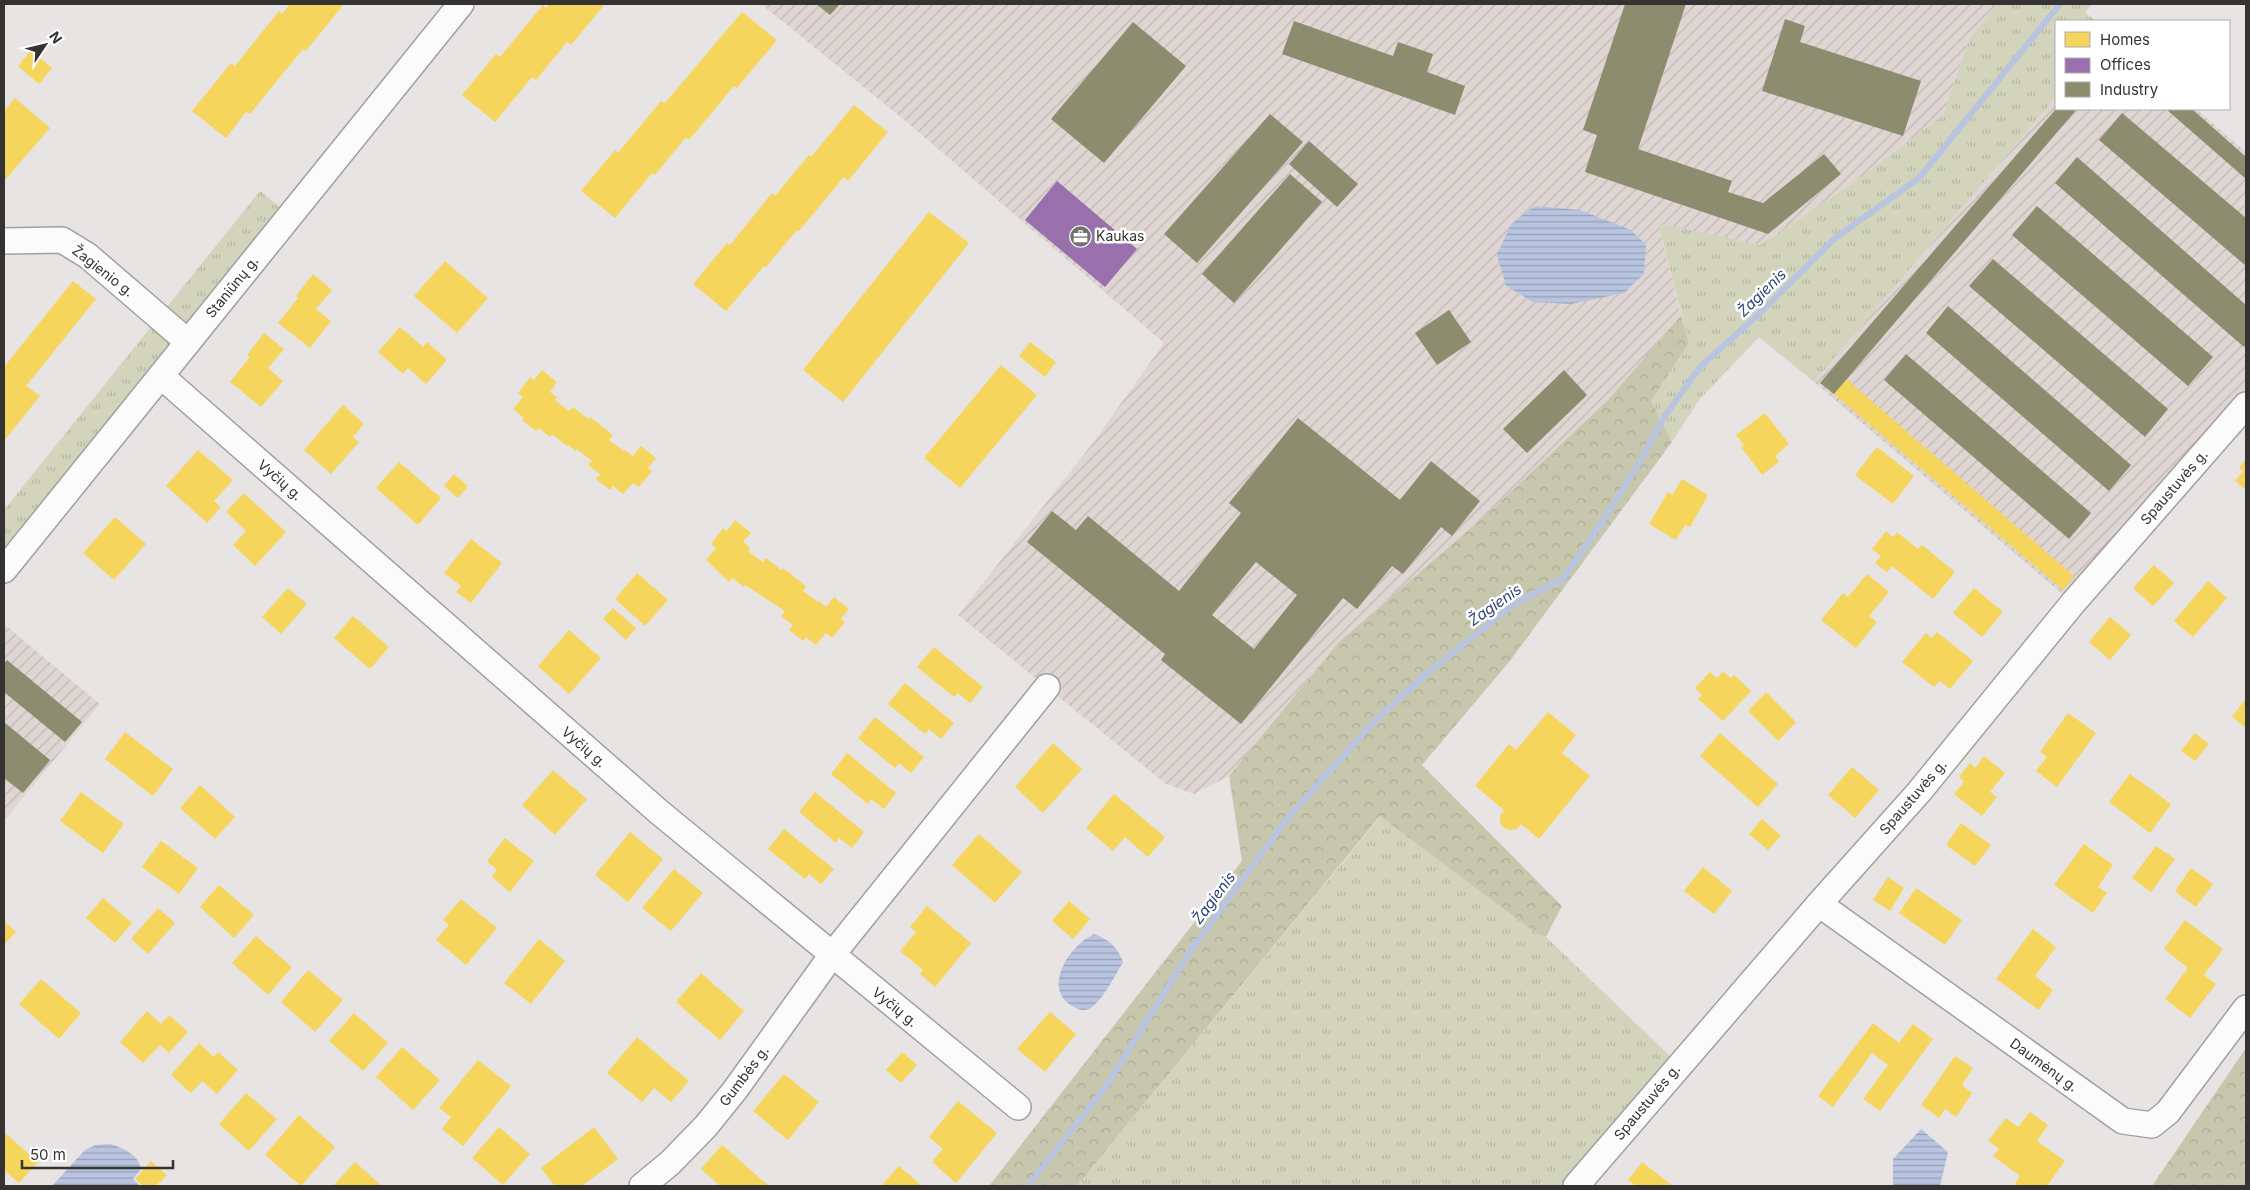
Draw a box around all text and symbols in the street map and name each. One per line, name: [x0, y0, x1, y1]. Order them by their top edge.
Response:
north arrow: [20, 20, 70, 70]
legend: [2055, 20, 2230, 110]
text: N: [46, 28, 66, 47]
text: Homes: [2100, 30, 2150, 49]
text: Offices: [2100, 55, 2151, 74]
text: Industry: [2100, 80, 2159, 99]
office icon: Kaukas: [1068, 224, 1092, 248]
place label: Kaukas: [1096, 227, 1144, 244]
street label: Žagienio g.: [69, 241, 137, 300]
street label: Staniūnų g.: [202, 252, 262, 321]
water label: Žagienis: [1733, 265, 1790, 321]
street label: Spaustuvės g.: [2136, 446, 2211, 528]
street label: Vyčių g.: [255, 456, 306, 504]
water label: Žagienis: [1464, 579, 1525, 630]
street label: Vyčių g.: [559, 723, 610, 771]
street label: Spaustuvės g.: [1875, 756, 1950, 838]
water label: Žagienis: [1188, 868, 1239, 928]
street label: Vyčių g.: [869, 983, 921, 1030]
street label: Daumėnų g.: [2007, 1034, 2082, 1095]
street label: Gumbės g.: [715, 1042, 772, 1109]
street label: Spaustuvės g.: [1610, 1060, 1683, 1143]
scale bar: [22, 1138, 174, 1170]
text: 50 m: [30, 1145, 66, 1164]

